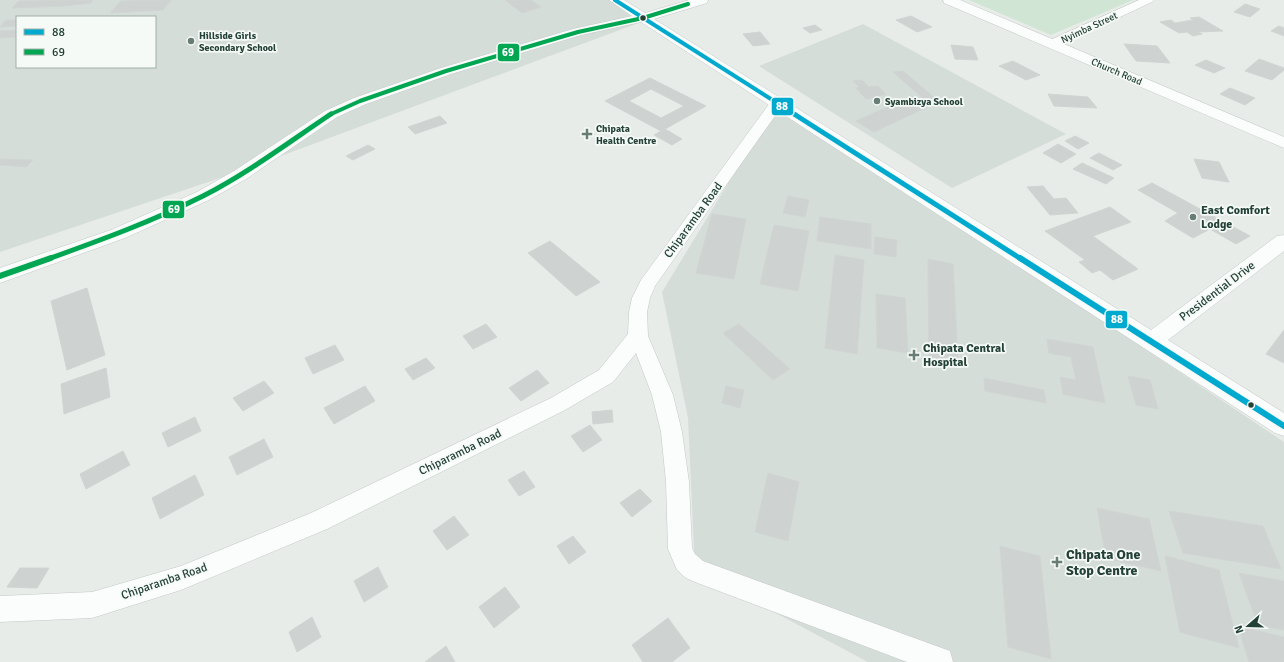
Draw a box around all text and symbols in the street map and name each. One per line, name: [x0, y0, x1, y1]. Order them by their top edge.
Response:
street label: Nyimba Street: [1059, 9, 1120, 46]
unlabelled marker: [638, 13, 648, 23]
legend: [16, 16, 156, 68]
text: 88: [52, 25, 65, 40]
place label: Hillside Girls Secondary School: [199, 30, 276, 54]
marker: Hillside Girls Secondary School: [186, 36, 196, 46]
line badge: 69: [497, 43, 520, 62]
text: 69: [52, 45, 65, 60]
text: 69: [502, 46, 514, 59]
street label: Church Road: [1089, 56, 1144, 88]
marker: Syambizya School: [872, 96, 882, 106]
place label: Syambizya School: [885, 96, 963, 108]
line badge: 88: [771, 97, 794, 116]
text: 88: [776, 100, 788, 113]
place label: Chipata Health Centre: [596, 123, 656, 147]
marker: Chipata Health Centre: [581, 128, 593, 140]
street label: Chiparamba Road: [661, 179, 726, 261]
line badge: 69: [162, 200, 185, 219]
text: 69: [168, 203, 180, 216]
place label: East Comfort Lodge: [1201, 203, 1270, 232]
marker: East Comfort Lodge: [1188, 212, 1198, 222]
street label: Presidential Drive: [1176, 258, 1258, 325]
line badge: 88: [1105, 310, 1128, 329]
text: 88: [1111, 313, 1123, 326]
place label: Chipata Central Hospital: [923, 341, 1005, 370]
marker: Chipata Central Hospital: [908, 349, 920, 361]
unlabelled marker: [1246, 400, 1256, 410]
street label: Chiparamba Road: [416, 426, 504, 479]
place label: Chipata One Stop Centre: [1066, 546, 1140, 579]
marker: Chipata One Stop Centre: [1051, 556, 1063, 568]
street label: Chiparamba Road: [119, 560, 209, 603]
north arrow: [1228, 606, 1268, 646]
text: N: [1232, 623, 1246, 635]

